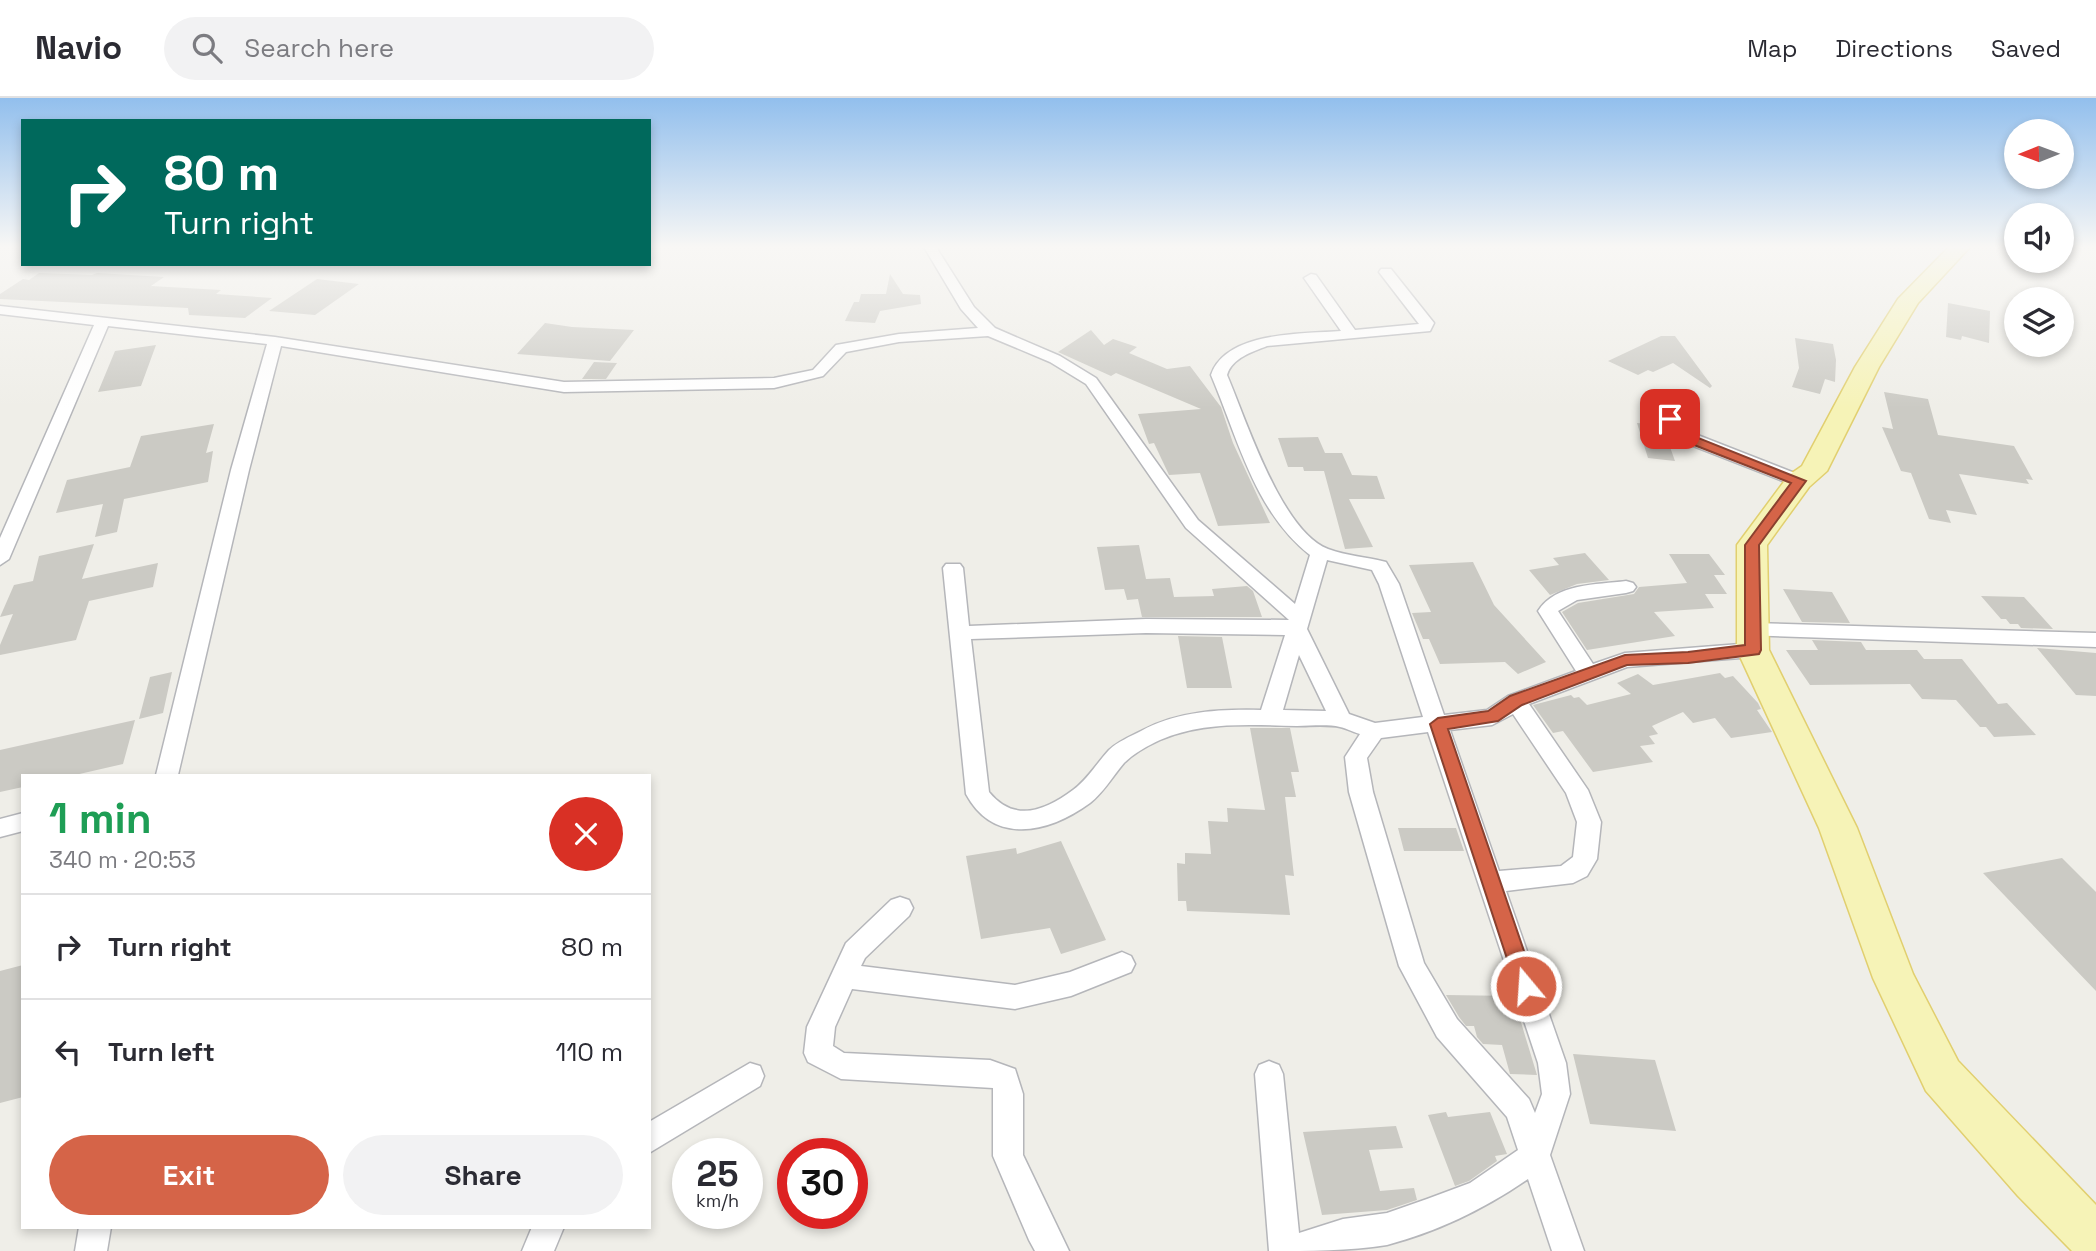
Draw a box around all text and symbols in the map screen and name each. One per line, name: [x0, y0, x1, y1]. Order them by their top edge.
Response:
search box: [164, 17, 654, 80]
text: Navio: [35, 27, 122, 69]
icon: search: [188, 29, 226, 67]
text: Search here: [244, 31, 394, 65]
text: Map: [1747, 33, 1797, 64]
text: Directions: [1835, 33, 1953, 64]
text: Saved: [1991, 33, 2061, 64]
north arrow: [2004, 119, 2074, 189]
map controls: [2004, 119, 2074, 357]
text: 80 m: [164, 142, 279, 204]
icon: right: [49, 147, 140, 238]
text: Turn right: [164, 203, 314, 243]
button: sound: [2004, 203, 2074, 273]
button: layers: [2004, 287, 2074, 357]
pin: [1640, 389, 1700, 449]
icon: arrive: [1651, 400, 1689, 438]
text: 1 min: [49, 792, 152, 845]
button: close: [549, 797, 623, 871]
text: 340 m · 20:53: [49, 845, 196, 875]
icon: right: [49, 928, 87, 966]
text: Turn right: [108, 930, 232, 964]
text: 80 m: [561, 930, 623, 964]
position arrow: [1489, 949, 1563, 1023]
icon: left: [49, 1033, 87, 1071]
text: Turn left: [108, 1035, 215, 1069]
text: 110 m: [556, 1035, 623, 1069]
button: Exit: [49, 1135, 329, 1215]
button: Share: [343, 1135, 623, 1215]
speed limit sign: 30: [777, 1138, 868, 1229]
text: 25: [697, 1152, 738, 1196]
text: km/h: [696, 1189, 739, 1212]

